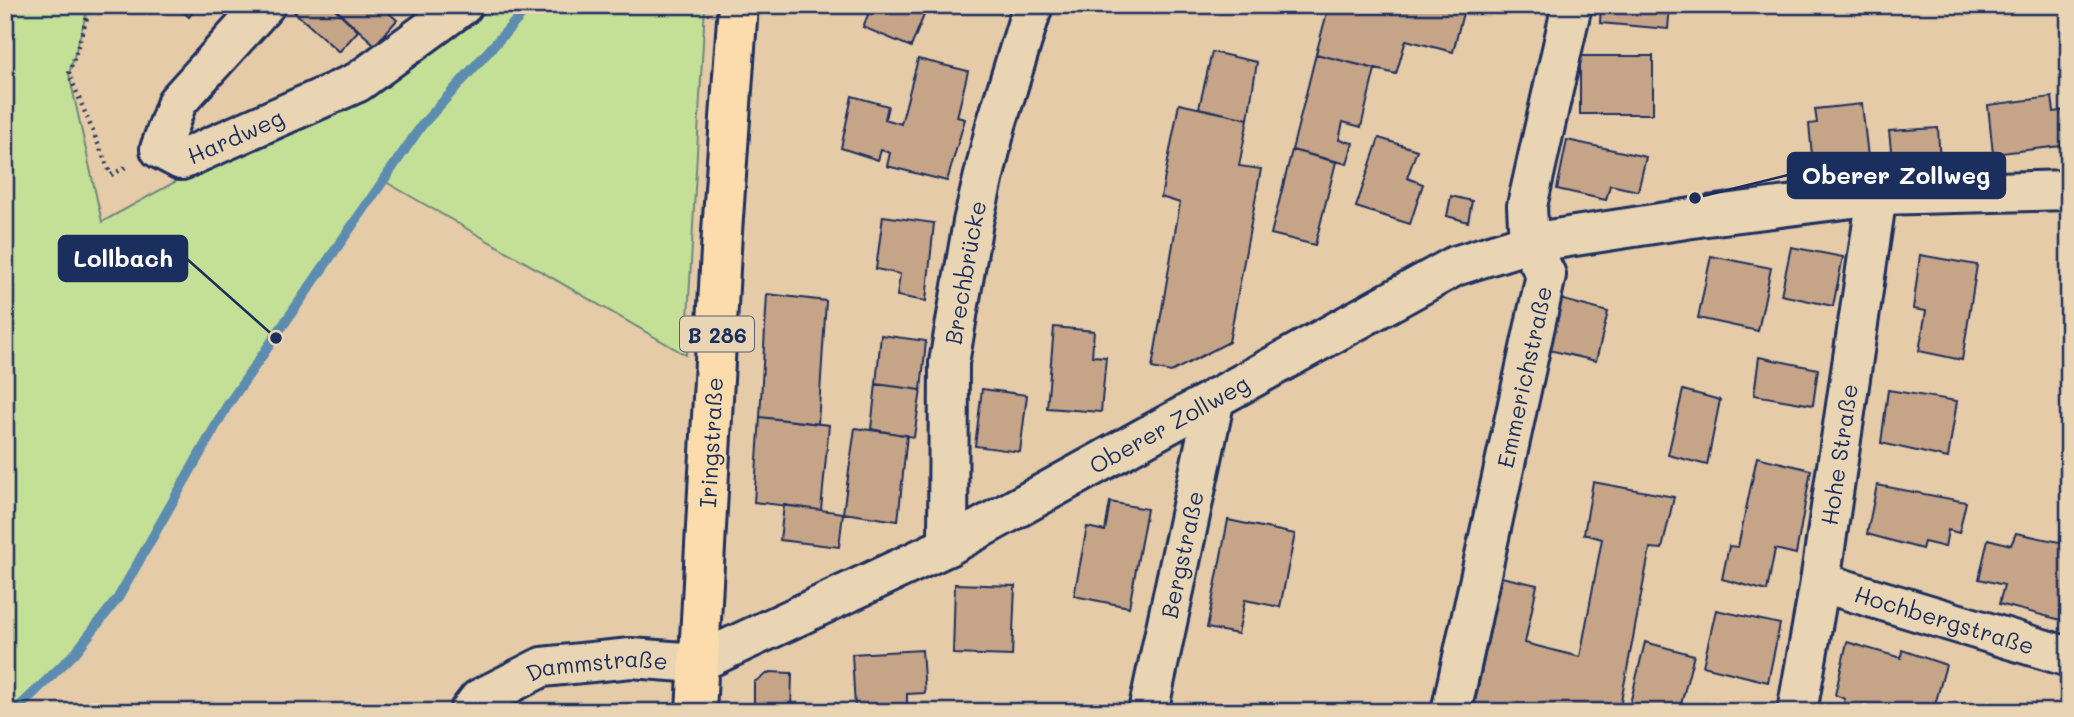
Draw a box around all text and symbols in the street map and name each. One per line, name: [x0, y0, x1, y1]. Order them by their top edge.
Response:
street label: Hardweg: [182, 102, 288, 170]
callout: Oberer Zollweg: [1788, 153, 2005, 198]
text: Oberer Zollweg: [1802, 159, 1990, 190]
street label: Brechbrücke: [937, 197, 993, 346]
callout: Lollbach: [59, 236, 187, 281]
text: Lollbach: [73, 242, 173, 273]
street label: Emmerichstraße: [1490, 283, 1558, 471]
road number: B 286: [680, 316, 754, 352]
street label: Oberer Zollweg: [1084, 368, 1254, 480]
street label: Iringstraße: [692, 376, 729, 509]
street label: Hohe Straße: [1814, 382, 1864, 527]
street label: Bergstraße: [1153, 488, 1210, 621]
street label: Hochbergstraße: [1851, 578, 2038, 661]
street label: Dammstraße: [520, 643, 669, 688]

